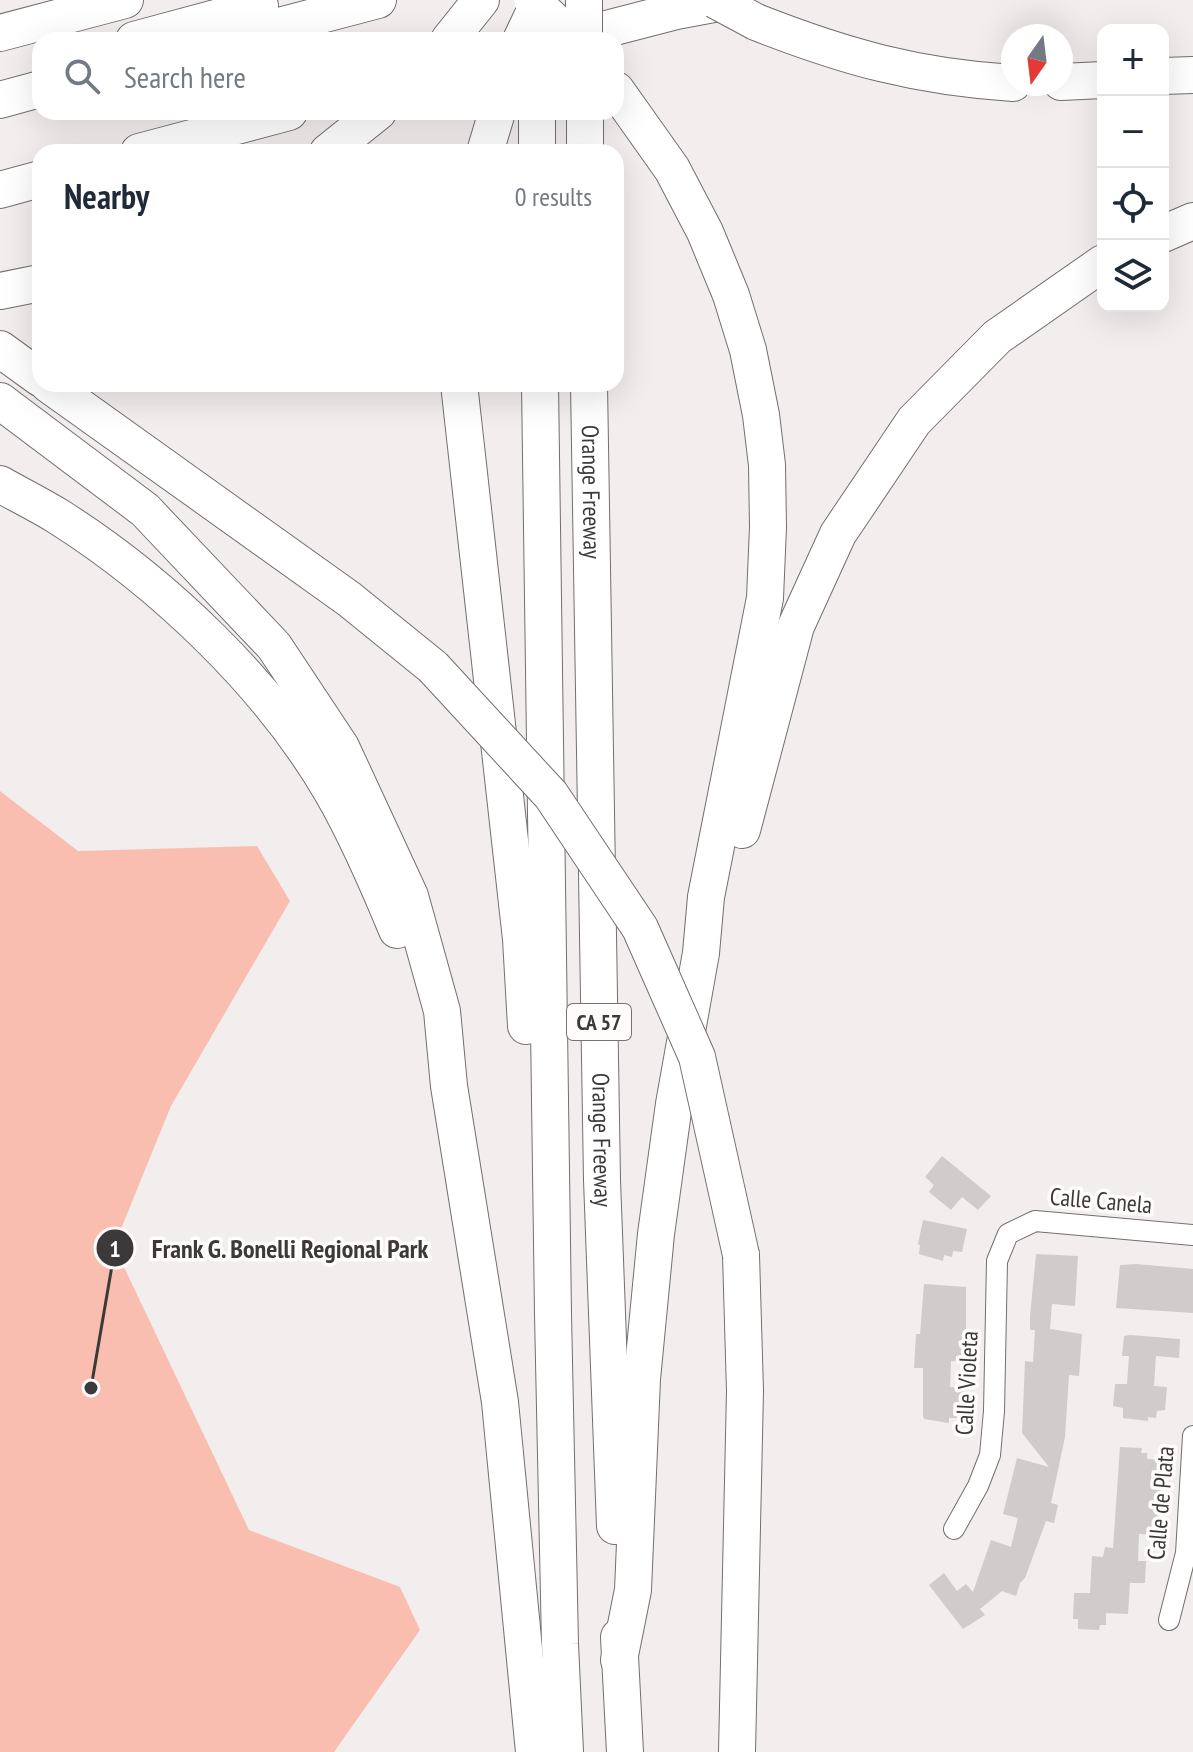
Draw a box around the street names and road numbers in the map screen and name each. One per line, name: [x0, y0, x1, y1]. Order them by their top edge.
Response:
street label: Orange Freeway: [575, 425, 608, 559]
road number: CA 57: [567, 1004, 631, 1040]
street label: Orange Freeway: [585, 1073, 619, 1207]
street label: Calle Canela: [1049, 1181, 1153, 1220]
street label: Calle Violeta: [948, 1330, 985, 1436]
street label: Calle de Plata: [1140, 1445, 1181, 1561]

